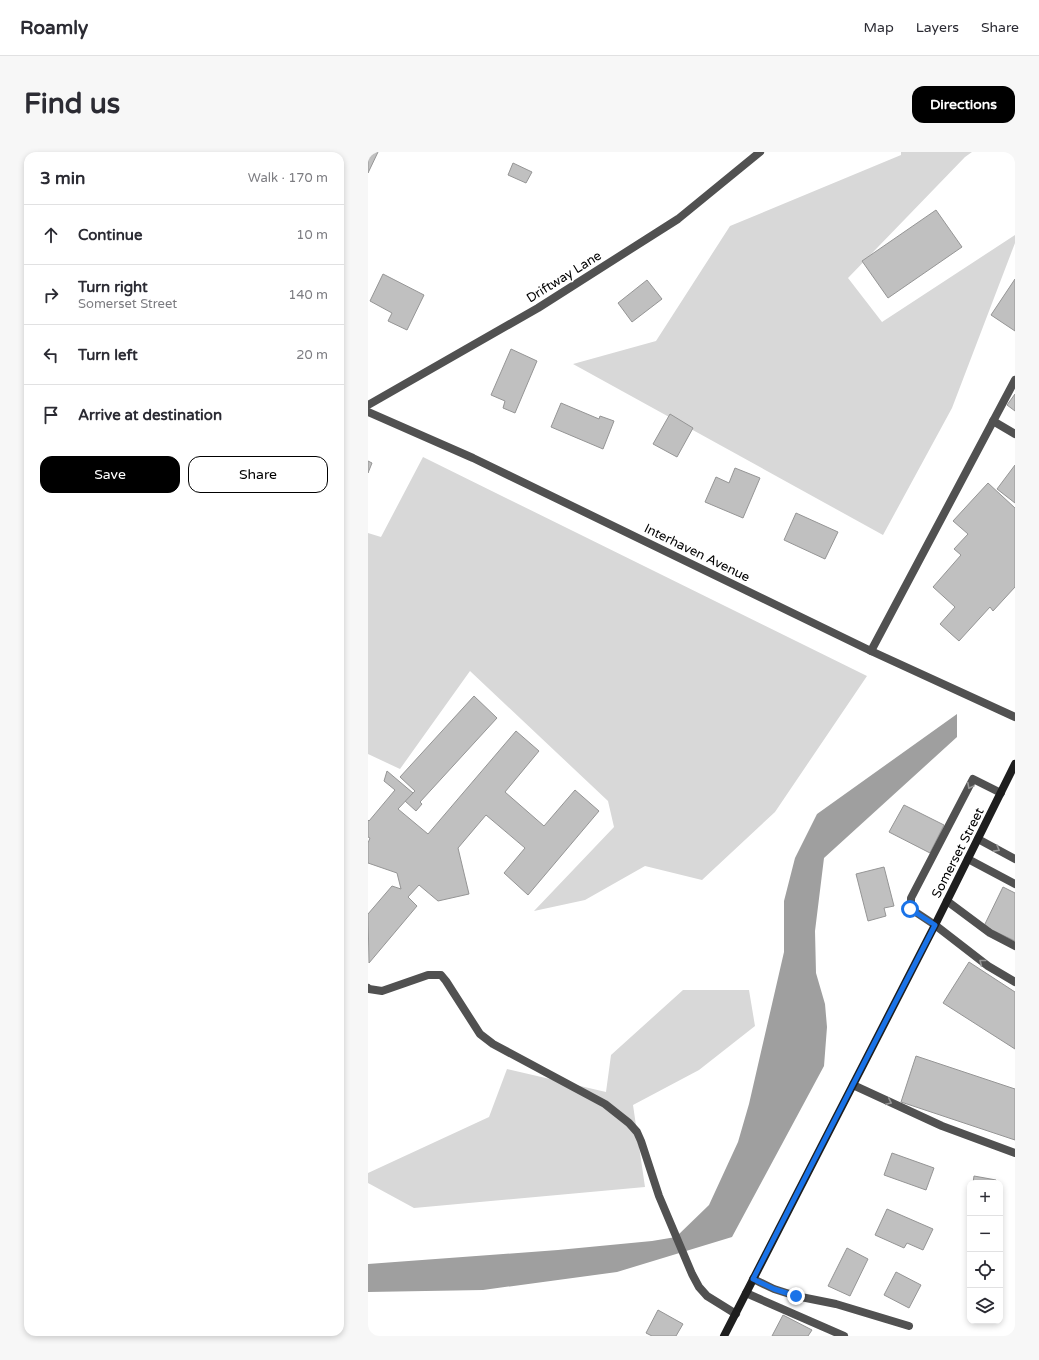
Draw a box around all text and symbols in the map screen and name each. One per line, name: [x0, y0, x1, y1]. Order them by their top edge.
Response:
text: Roamly: [20, 17, 88, 39]
text: Map: [864, 19, 894, 36]
text: Layers: [916, 19, 959, 36]
text: Share: [981, 19, 1019, 36]
button: Directions: [912, 86, 1015, 123]
text: Find us: [24, 87, 120, 121]
text: 3 min: [40, 168, 85, 189]
text: Walk · 170 m: [248, 170, 328, 186]
icon: ahead: [40, 224, 62, 246]
text: Continue: [78, 226, 142, 244]
text: 10 m: [296, 227, 328, 243]
street label: Driftway Lane: [524, 248, 604, 306]
text: Turn right: [78, 278, 148, 296]
icon: right: [40, 284, 62, 306]
text: 140 m: [288, 287, 328, 303]
text: Somerset Street: [78, 296, 177, 312]
icon: left: [40, 344, 62, 366]
text: Turn left: [78, 346, 138, 364]
text: 20 m: [296, 347, 328, 363]
icon: arrive: [40, 404, 62, 426]
text: Arrive at destination: [78, 406, 222, 424]
button: Save: [40, 456, 180, 493]
button: Share: [188, 456, 328, 493]
street label: Interhaven Avenue: [642, 520, 752, 586]
one-way arrow: [967, 781, 974, 789]
street label: Somerset Street: [928, 805, 988, 901]
one-way arrow: [993, 844, 1000, 851]
route start: [901, 900, 919, 918]
one-way arrow: [979, 959, 986, 966]
one-way arrow: [885, 1097, 892, 1105]
map controls: [967, 1180, 1003, 1324]
button: +: [967, 1180, 1003, 1216]
button: −: [967, 1216, 1003, 1252]
button: locate: [967, 1252, 1003, 1288]
route end: [787, 1287, 805, 1305]
button: layers: [967, 1288, 1003, 1324]

